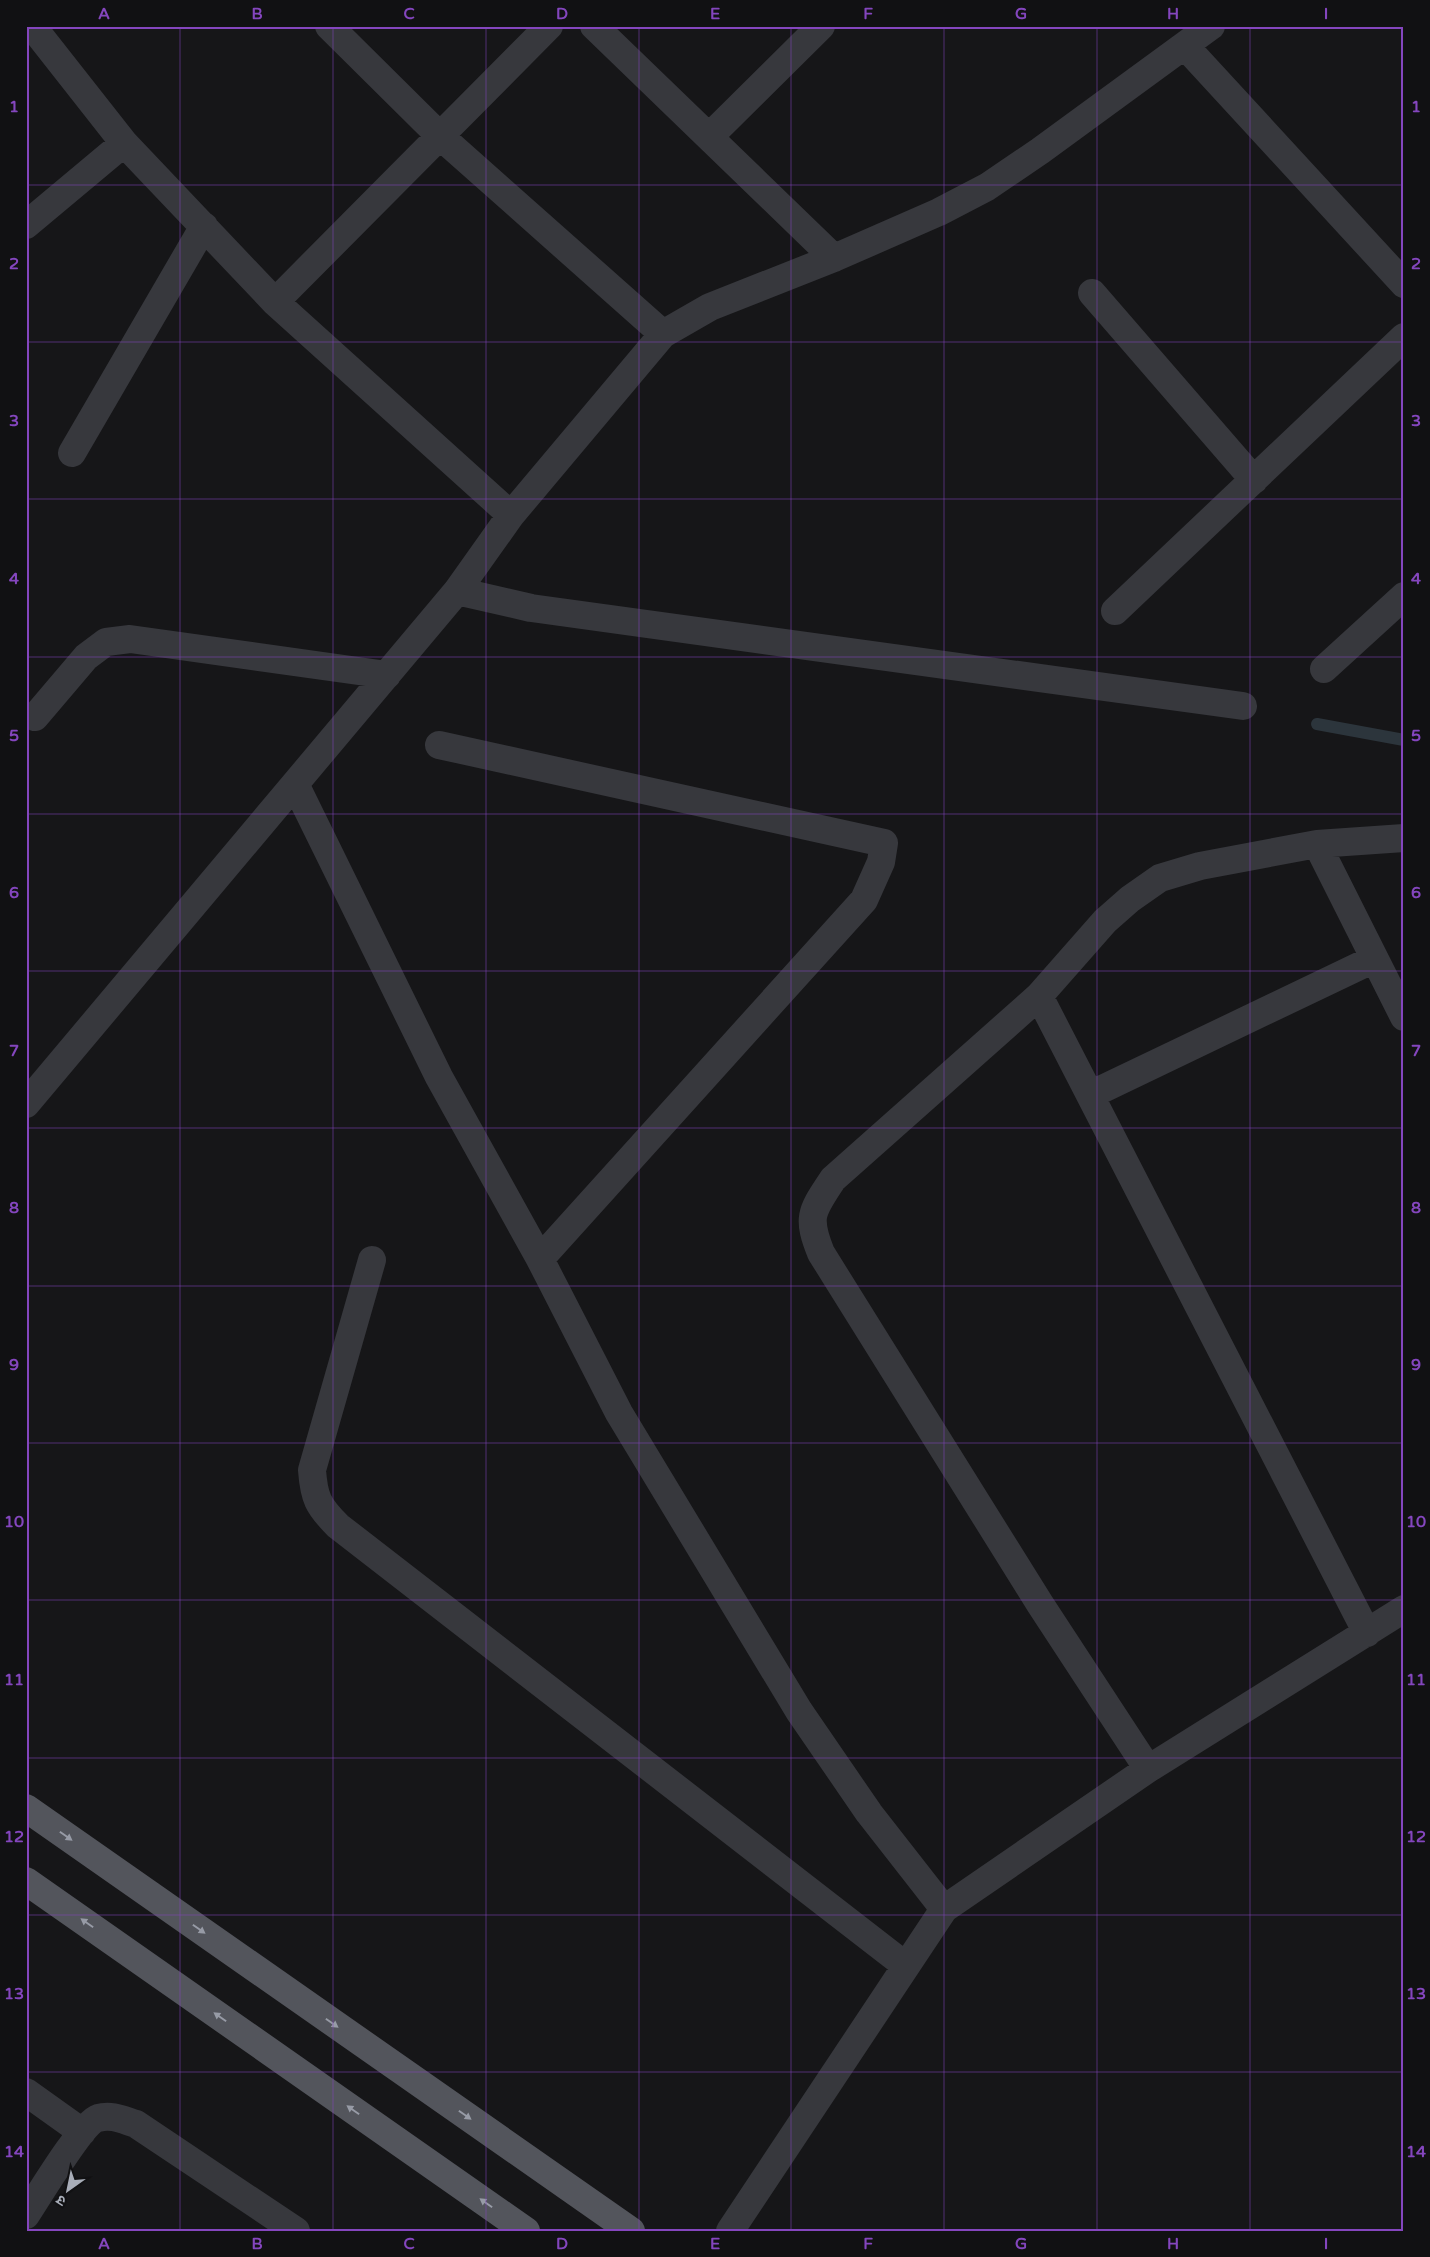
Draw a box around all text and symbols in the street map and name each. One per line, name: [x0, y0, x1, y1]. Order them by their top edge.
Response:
text: A: [98, 4, 110, 24]
text: B: [251, 4, 263, 24]
text: C: [403, 4, 415, 24]
text: D: [556, 4, 568, 24]
text: E: [710, 4, 720, 24]
text: F: [863, 4, 873, 24]
text: G: [1015, 4, 1027, 24]
text: H: [1167, 4, 1179, 24]
text: I: [1324, 4, 1328, 24]
text: 1: [9, 97, 19, 117]
text: 1: [1411, 97, 1421, 117]
text: 2: [9, 254, 19, 274]
text: 2: [1411, 254, 1421, 274]
text: 3: [9, 411, 19, 431]
text: 3: [1411, 411, 1421, 431]
text: 4: [9, 569, 19, 589]
text: 4: [1411, 569, 1421, 589]
text: 5: [9, 726, 19, 746]
text: 5: [1411, 726, 1421, 746]
text: 6: [9, 883, 19, 903]
text: 6: [1411, 883, 1421, 903]
text: 7: [9, 1041, 19, 1061]
text: 7: [1411, 1041, 1421, 1061]
text: 8: [9, 1198, 19, 1218]
text: 8: [1411, 1198, 1421, 1218]
text: 9: [9, 1355, 19, 1375]
text: 9: [1411, 1355, 1421, 1375]
text: 10: [4, 1512, 24, 1532]
text: 10: [1406, 1512, 1426, 1532]
text: 11: [4, 1670, 24, 1690]
text: 11: [1406, 1670, 1426, 1690]
text: 12: [4, 1827, 24, 1847]
text: 12: [1406, 1827, 1426, 1847]
one-way arrow: [59, 1831, 73, 1841]
one-way arrow: [80, 1918, 94, 1928]
one-way arrow: [192, 1924, 206, 1934]
text: 13: [4, 1984, 24, 2004]
text: 13: [1406, 1984, 1426, 2004]
one-way arrow: [213, 2012, 227, 2022]
one-way arrow: [325, 2018, 339, 2028]
one-way arrow: [346, 2105, 360, 2115]
one-way arrow: [459, 2110, 472, 2120]
text: 14: [4, 2142, 24, 2162]
text: 14: [1406, 2142, 1426, 2162]
north arrow: [42, 2164, 92, 2214]
text: उ: [52, 2191, 69, 2210]
one-way arrow: [480, 2198, 493, 2208]
text: A: [98, 2234, 110, 2254]
text: B: [251, 2234, 263, 2254]
text: C: [403, 2234, 415, 2254]
text: D: [556, 2234, 568, 2254]
text: E: [710, 2234, 720, 2254]
text: F: [863, 2234, 873, 2254]
text: G: [1015, 2234, 1027, 2254]
text: H: [1167, 2234, 1179, 2254]
text: I: [1324, 2234, 1328, 2254]

